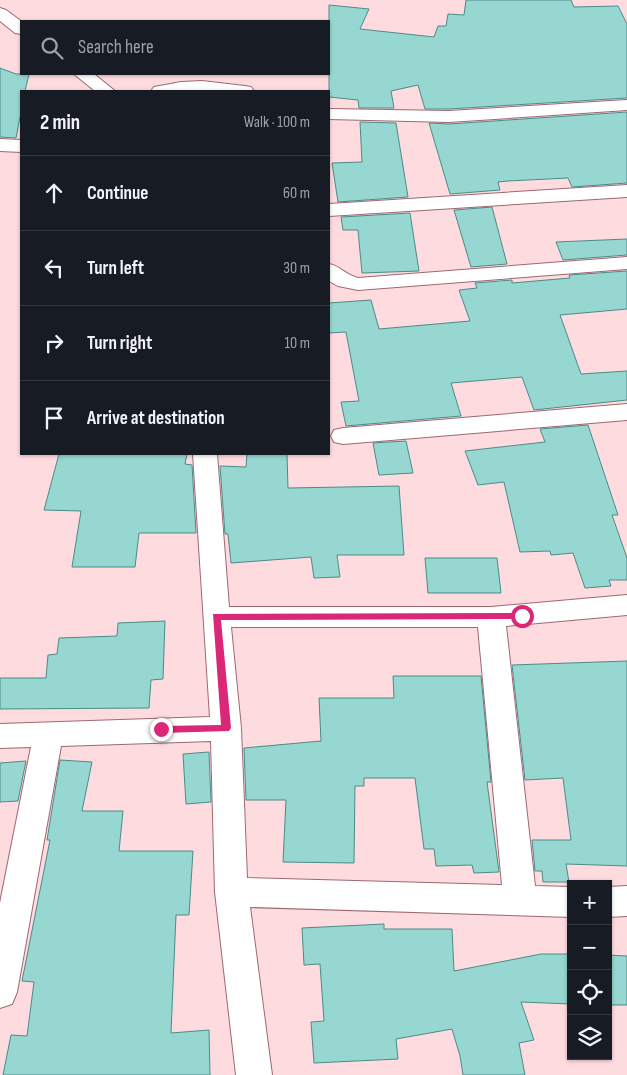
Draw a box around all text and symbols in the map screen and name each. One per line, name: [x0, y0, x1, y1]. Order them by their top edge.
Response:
search box: [20, 20, 330, 75]
icon: search: [38, 34, 66, 62]
text: Search here: [78, 36, 154, 59]
text: 2 min: [40, 110, 80, 135]
text: Walk · 100 m: [244, 113, 310, 132]
icon: ahead: [40, 179, 68, 207]
text: Continue: [87, 182, 148, 205]
text: 60 m: [283, 184, 310, 203]
icon: left: [40, 254, 68, 282]
text: Turn left: [87, 257, 144, 280]
text: 30 m: [283, 259, 310, 278]
icon: right: [40, 329, 68, 357]
text: Turn right: [87, 332, 152, 355]
text: 10 m: [284, 334, 310, 353]
icon: arrive: [40, 404, 68, 432]
text: Arrive at destination: [87, 407, 225, 430]
route start: [511, 605, 534, 628]
route end: [150, 718, 173, 741]
map controls: [567, 880, 612, 1060]
button: +: [567, 880, 612, 925]
button: −: [567, 925, 612, 970]
button: locate: [567, 970, 612, 1015]
button: layers: [567, 1015, 612, 1060]

